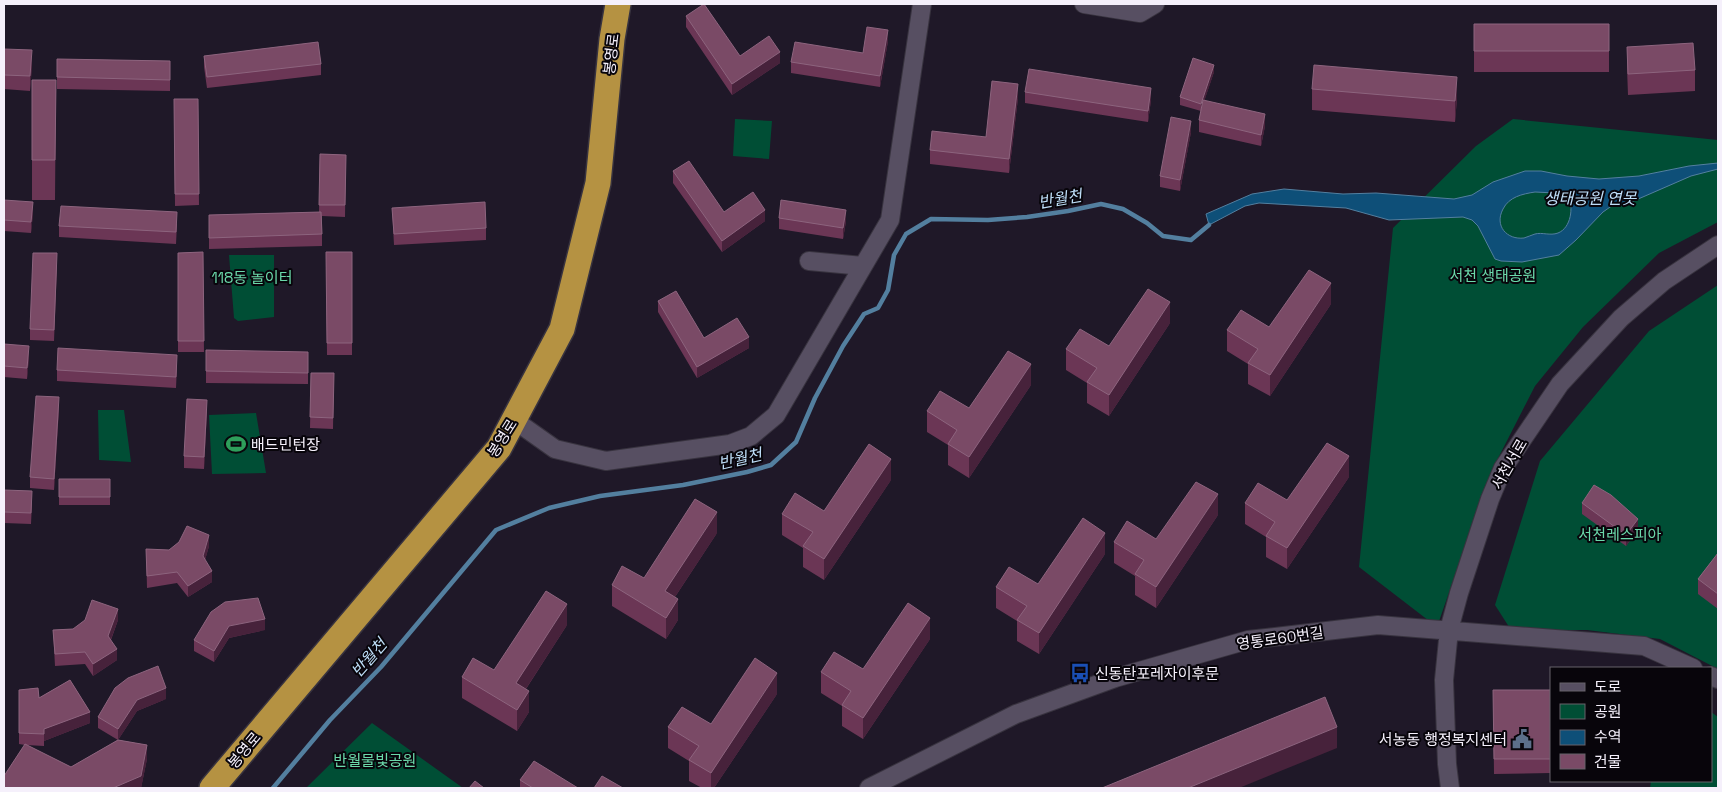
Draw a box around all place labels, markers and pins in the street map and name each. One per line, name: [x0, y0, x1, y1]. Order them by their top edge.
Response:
sports icon: 배드민턴장: [225, 433, 247, 455]
place label: 배드민턴장: [251, 435, 320, 454]
bus stop icon: 신동탄포레자이후문: [1069, 662, 1091, 684]
place label: 신동탄포레자이후문: [1095, 664, 1219, 683]
public building icon: 서농동 행정복지센터: [1511, 728, 1533, 750]
place label: 서농동 행정복지센터: [1379, 730, 1507, 749]

